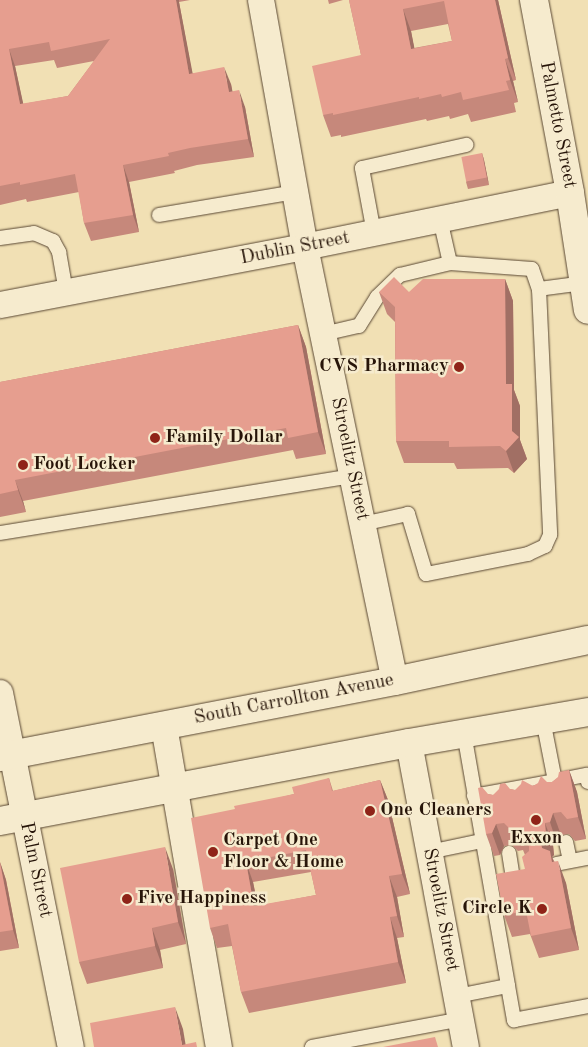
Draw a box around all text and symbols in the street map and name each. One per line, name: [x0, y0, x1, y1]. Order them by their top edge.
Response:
street label: Palmetto Street: [534, 60, 580, 190]
street label: Dublin Street: [238, 227, 352, 271]
place label: CVS Pharmacy: [319, 356, 449, 378]
marker: CVS Pharmacy: [453, 361, 465, 373]
street label: Stroelitz Street: [325, 395, 373, 523]
place label: Family Dollar: [165, 427, 283, 449]
marker: Family Dollar: [149, 432, 161, 444]
place label: Foot Locker: [33, 454, 135, 476]
marker: Foot Locker: [17, 459, 29, 471]
street label: South Carrollton Avenue: [192, 669, 396, 731]
place label: One Cleaners: [380, 800, 491, 822]
marker: One Cleaners: [364, 805, 376, 817]
marker: Exxon: [530, 814, 542, 826]
street label: Palm Street: [14, 820, 56, 920]
place label: Exxon: [510, 828, 562, 850]
place label: Carpet One Floor & Home: [223, 830, 344, 874]
marker: Carpet One Floor & Home: [207, 846, 219, 858]
street label: Stroelitz Street: [417, 846, 463, 974]
place label: Five Happiness: [137, 888, 266, 910]
marker: Five Happiness: [121, 893, 133, 905]
place label: Circle K: [462, 898, 532, 920]
marker: Circle K: [536, 903, 548, 915]

